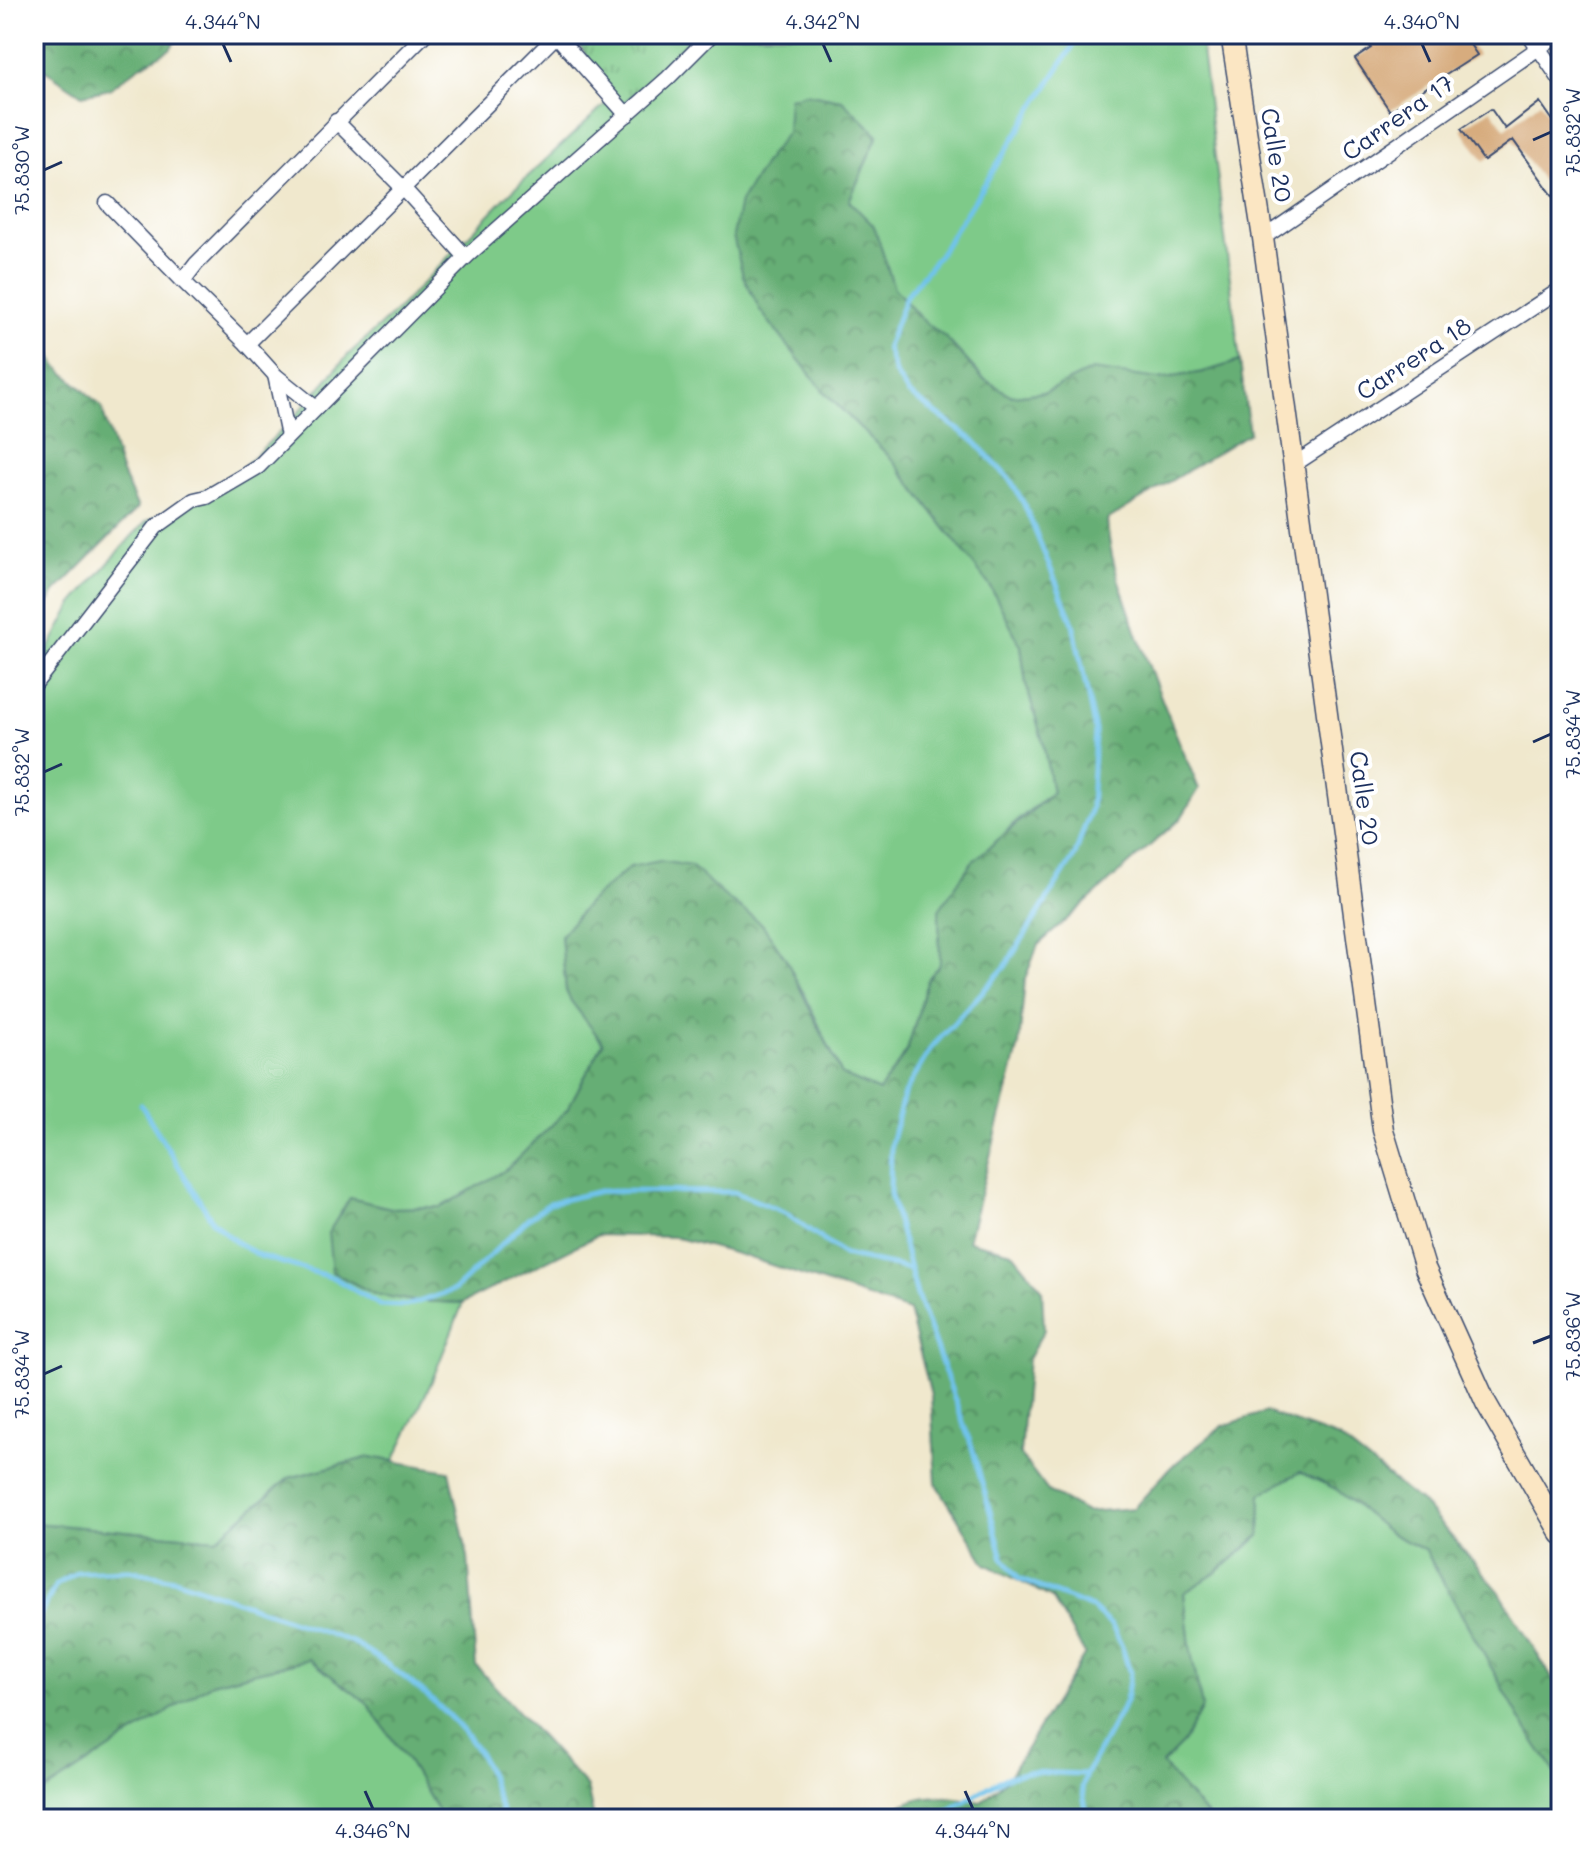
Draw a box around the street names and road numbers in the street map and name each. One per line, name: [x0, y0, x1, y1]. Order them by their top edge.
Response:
street label: Carrera 17: [1335, 67, 1459, 167]
street label: Calle 20: [1255, 105, 1300, 204]
street label: Carrera 18: [1350, 309, 1477, 406]
street label: Calle 20: [1344, 749, 1387, 847]

